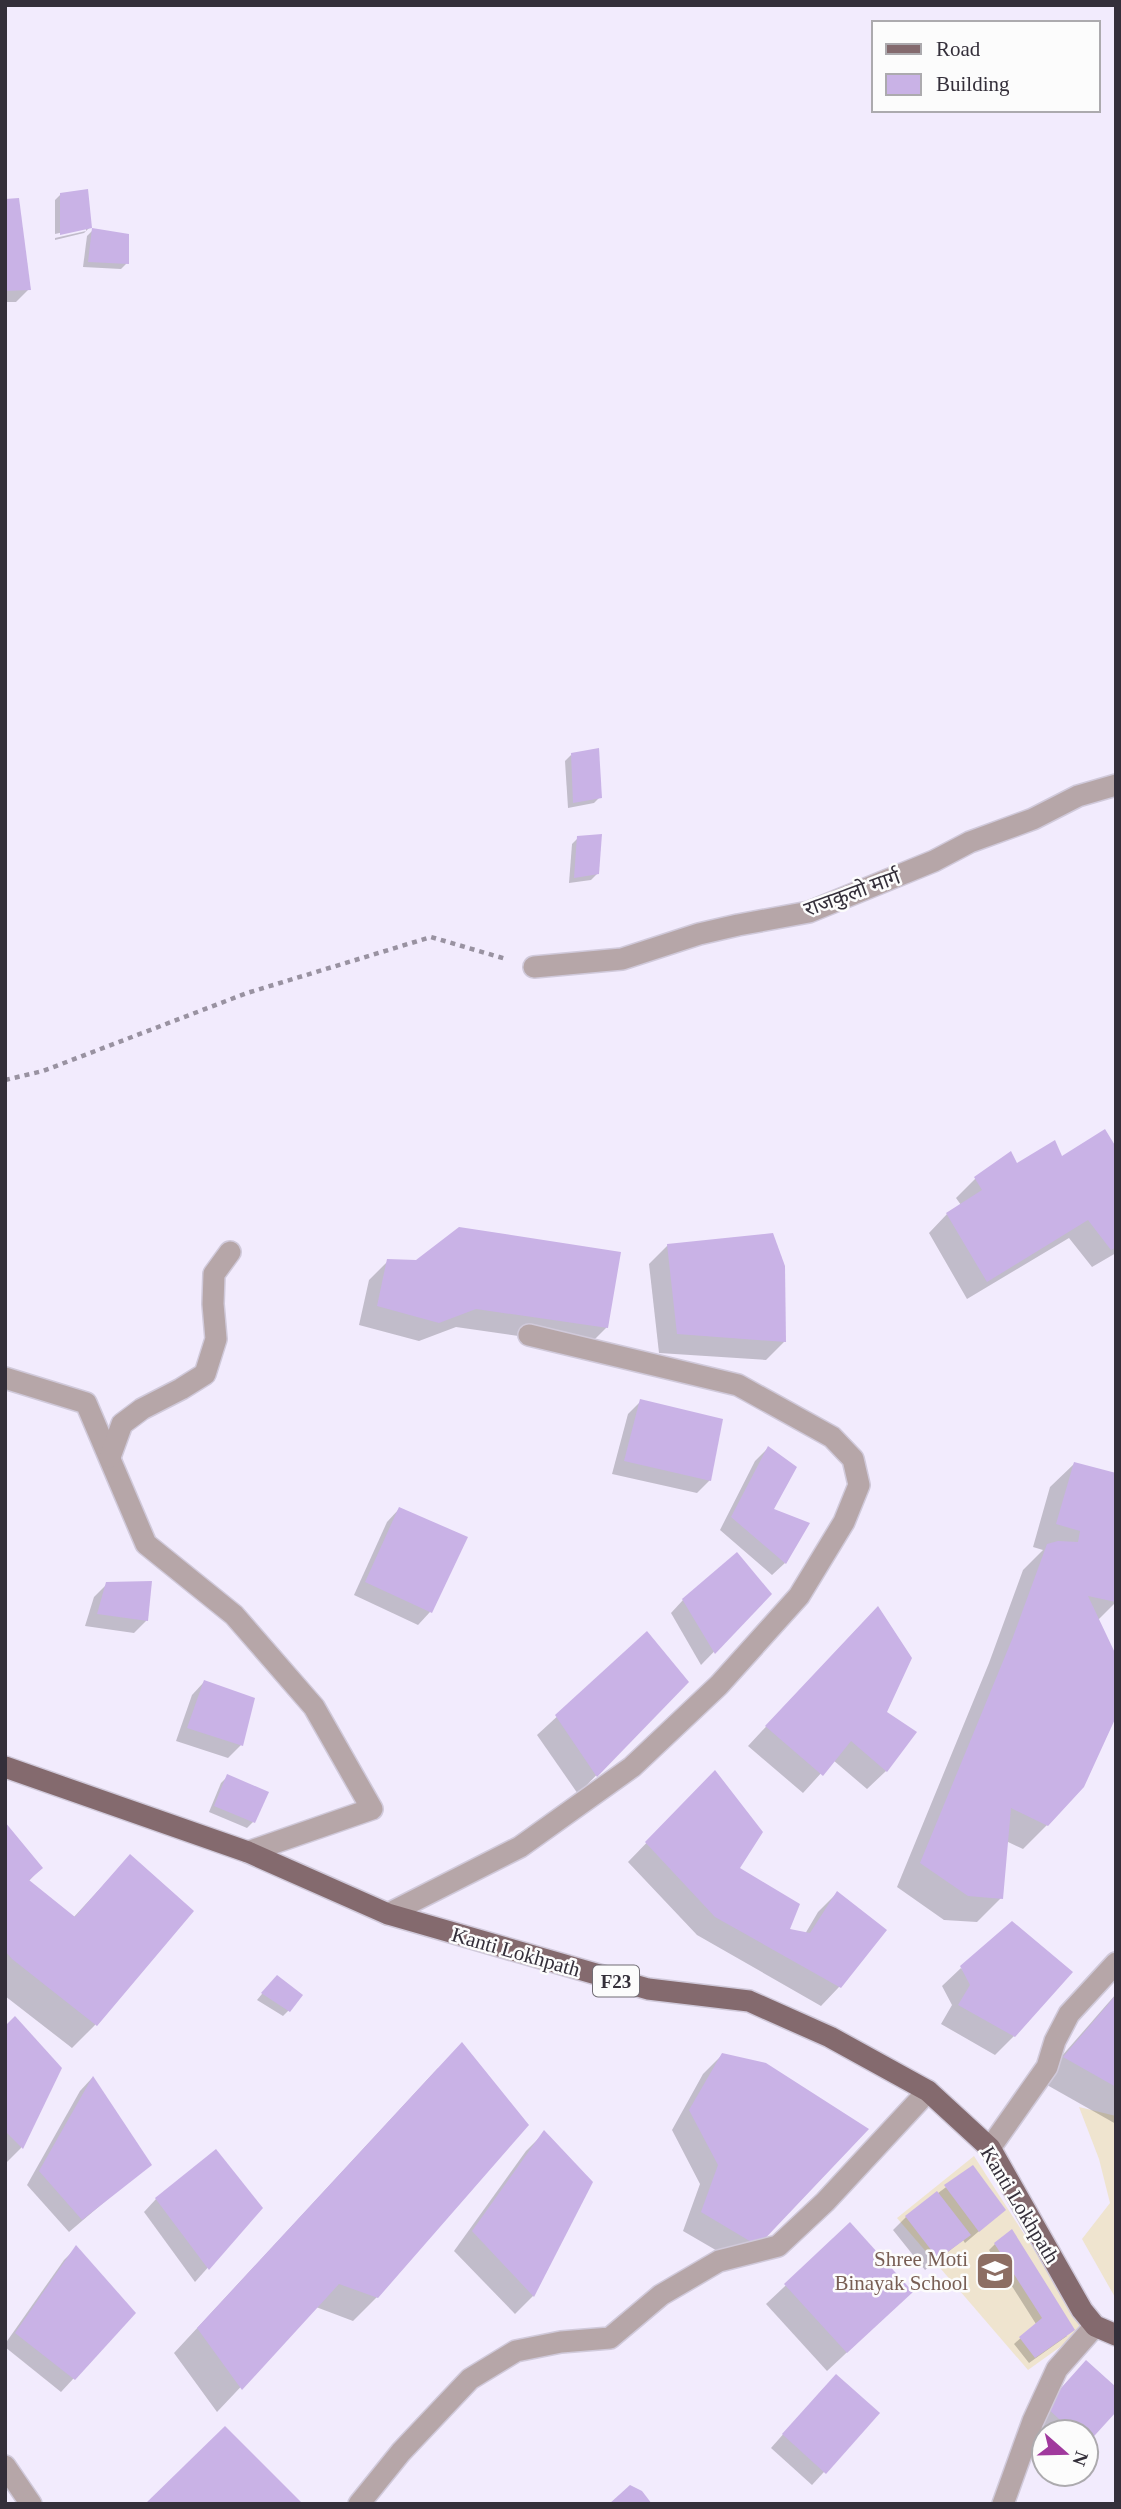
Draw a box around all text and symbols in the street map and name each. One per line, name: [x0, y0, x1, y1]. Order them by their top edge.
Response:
legend: [872, 21, 1100, 112]
text: Road: [936, 37, 981, 61]
text: Building: [936, 72, 1010, 96]
street label: राजकुलो मार्ग: [801, 864, 905, 922]
street label: Kanti Lokhpath: [449, 1922, 583, 1982]
road number: F23: [593, 1966, 639, 1996]
street label: Kanti Lokhpath: [976, 2142, 1065, 2268]
place label: Shree Moti Binayak School: [834, 2247, 968, 2295]
school or university icon: Shree Moti Binayak School: [974, 2250, 1016, 2292]
north arrow: [1030, 2418, 1100, 2488]
text: N: [1068, 2449, 1093, 2469]

